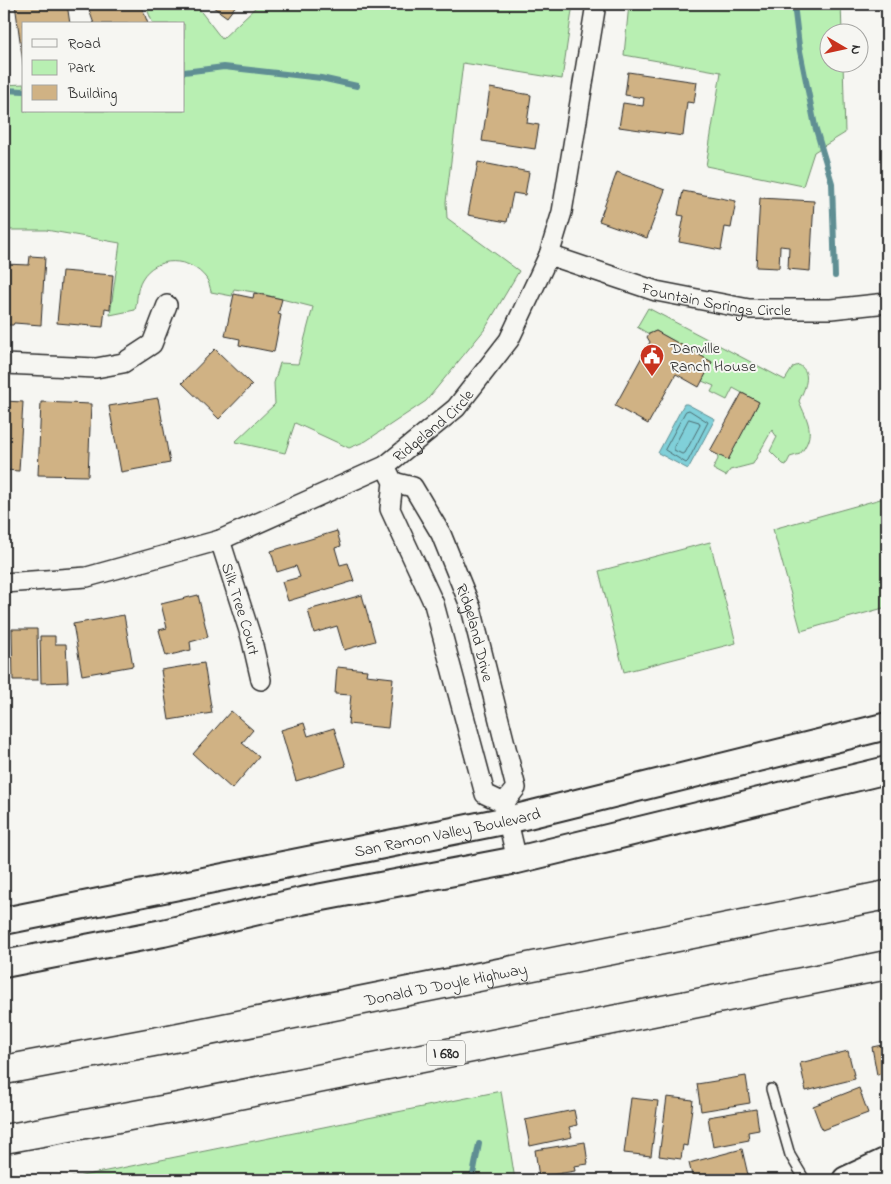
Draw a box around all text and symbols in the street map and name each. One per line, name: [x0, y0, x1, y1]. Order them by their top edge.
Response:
legend: [22, 22, 185, 112]
north arrow: [818, 22, 868, 72]
text: Road: [68, 33, 101, 55]
text: N: [844, 43, 866, 56]
text: Park: [68, 57, 96, 79]
text: Building: [67, 83, 117, 106]
street label: Fountain Springs Circle: [637, 277, 792, 323]
place label: Danville Ranch House: [669, 337, 757, 379]
public building icon: Danville Ranch House: [639, 343, 665, 377]
street label: Ridgeland Circle: [388, 384, 481, 469]
street label: Silk Tree Court: [214, 560, 265, 658]
street label: Ridgeland Drive: [448, 581, 499, 685]
street label: San Ramon Valley Boulevard: [352, 802, 543, 865]
street label: Donald D Doyle Highway: [362, 957, 530, 1014]
road number: I 680: [427, 1040, 465, 1066]

